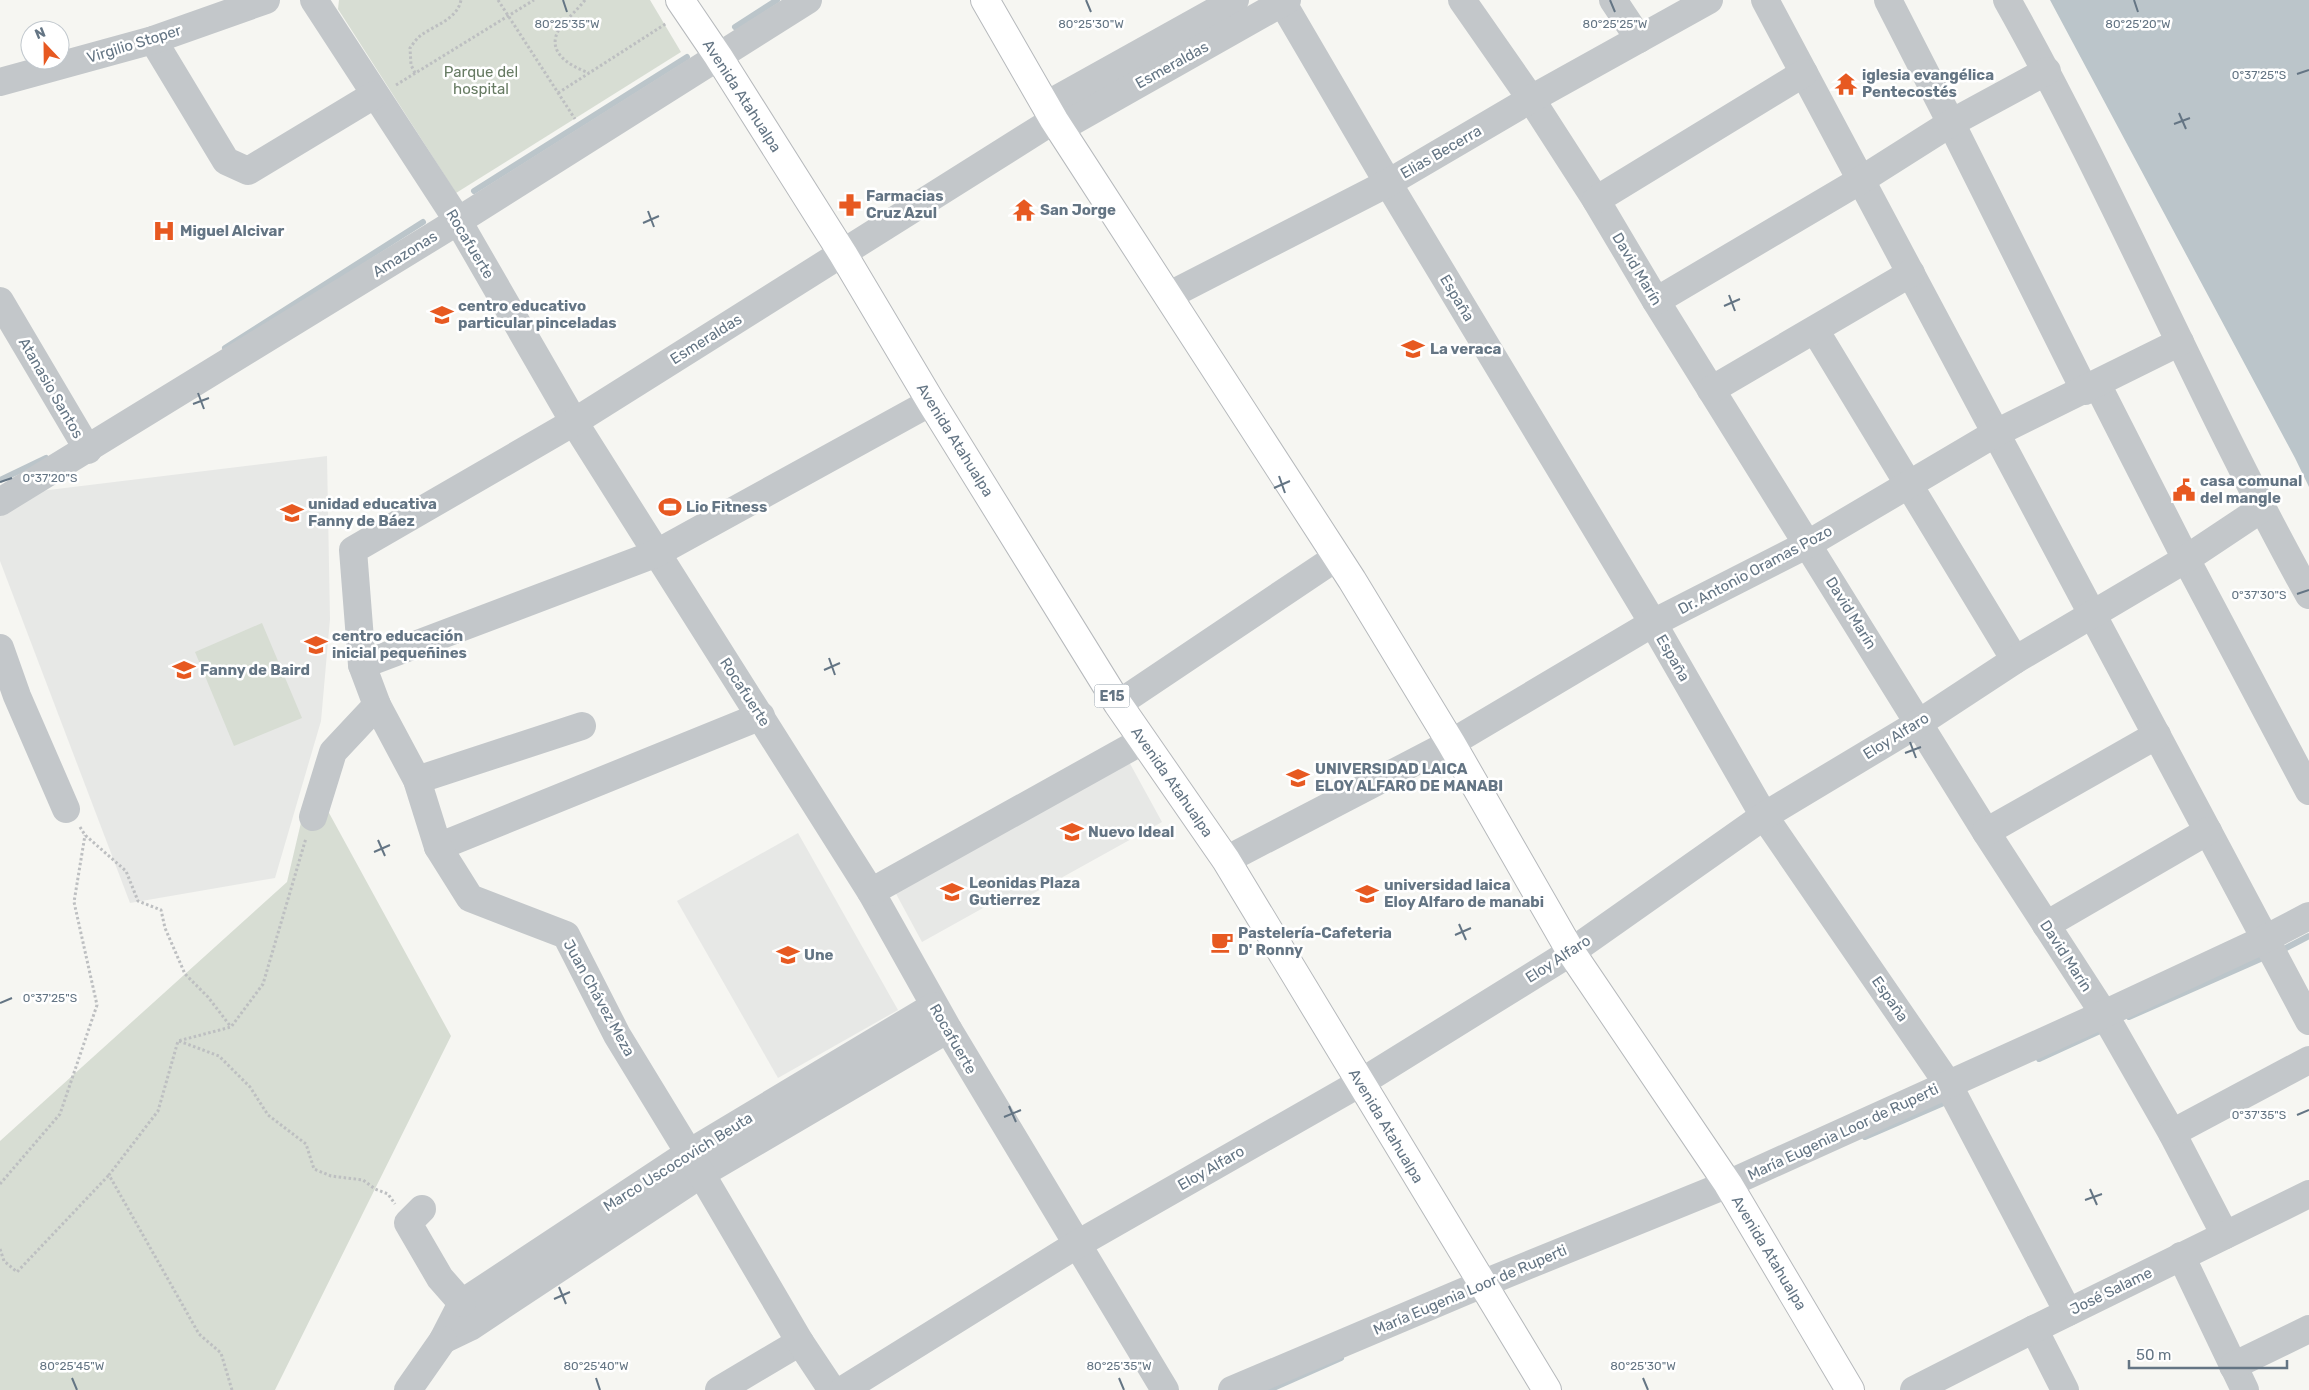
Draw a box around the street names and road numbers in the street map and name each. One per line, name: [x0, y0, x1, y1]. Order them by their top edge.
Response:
street label: Virgilio Stoper: [85, 21, 184, 67]
street label: Avenida Atahualpa: [699, 36, 785, 156]
street label: Esmeraldas: [1132, 37, 1212, 92]
street label: Elias Becerra: [1397, 122, 1485, 182]
street label: Rocafuerte: [442, 206, 498, 282]
street label: Amazonas: [369, 227, 441, 281]
street label: David Marín: [1608, 229, 1666, 309]
street label: España: [1436, 271, 1478, 325]
street label: Esmeraldas: [667, 310, 745, 368]
street label: Atanasio Santos: [15, 334, 87, 442]
street label: Avenida Atahualpa: [913, 380, 997, 500]
street label: Dr. Antonio Oramas Pozo: [1675, 522, 1835, 618]
street label: David Marín: [1822, 574, 1880, 652]
street label: España: [1652, 631, 1694, 685]
street label: Rocafuerte: [716, 654, 774, 730]
road number: E15: [1094, 684, 1130, 708]
street label: Eloy Alfaro: [1860, 709, 1932, 763]
street label: Avenida Atahualpa: [1127, 723, 1217, 841]
street label: David Marín: [2036, 917, 2096, 995]
street label: Eloy Alfaro: [1522, 931, 1594, 987]
street label: Juan Chávez Meza: [559, 936, 639, 1060]
street label: España: [1868, 973, 1912, 1025]
street label: Rocafuerte: [926, 1001, 980, 1077]
street label: Avenida Atahualpa: [1345, 1066, 1427, 1186]
street label: María Eugenia Loor de Ruperti: [1745, 1080, 1941, 1184]
street label: Marco Uscocovich Beuta: [600, 1109, 756, 1215]
street label: Eloy Alfaro: [1174, 1142, 1248, 1194]
street label: Avenida Atahualpa: [1728, 1193, 1810, 1313]
street label: María Eugenia Loor de Ruperti: [1371, 1241, 1569, 1339]
street label: José Salame: [2067, 1263, 2155, 1319]

